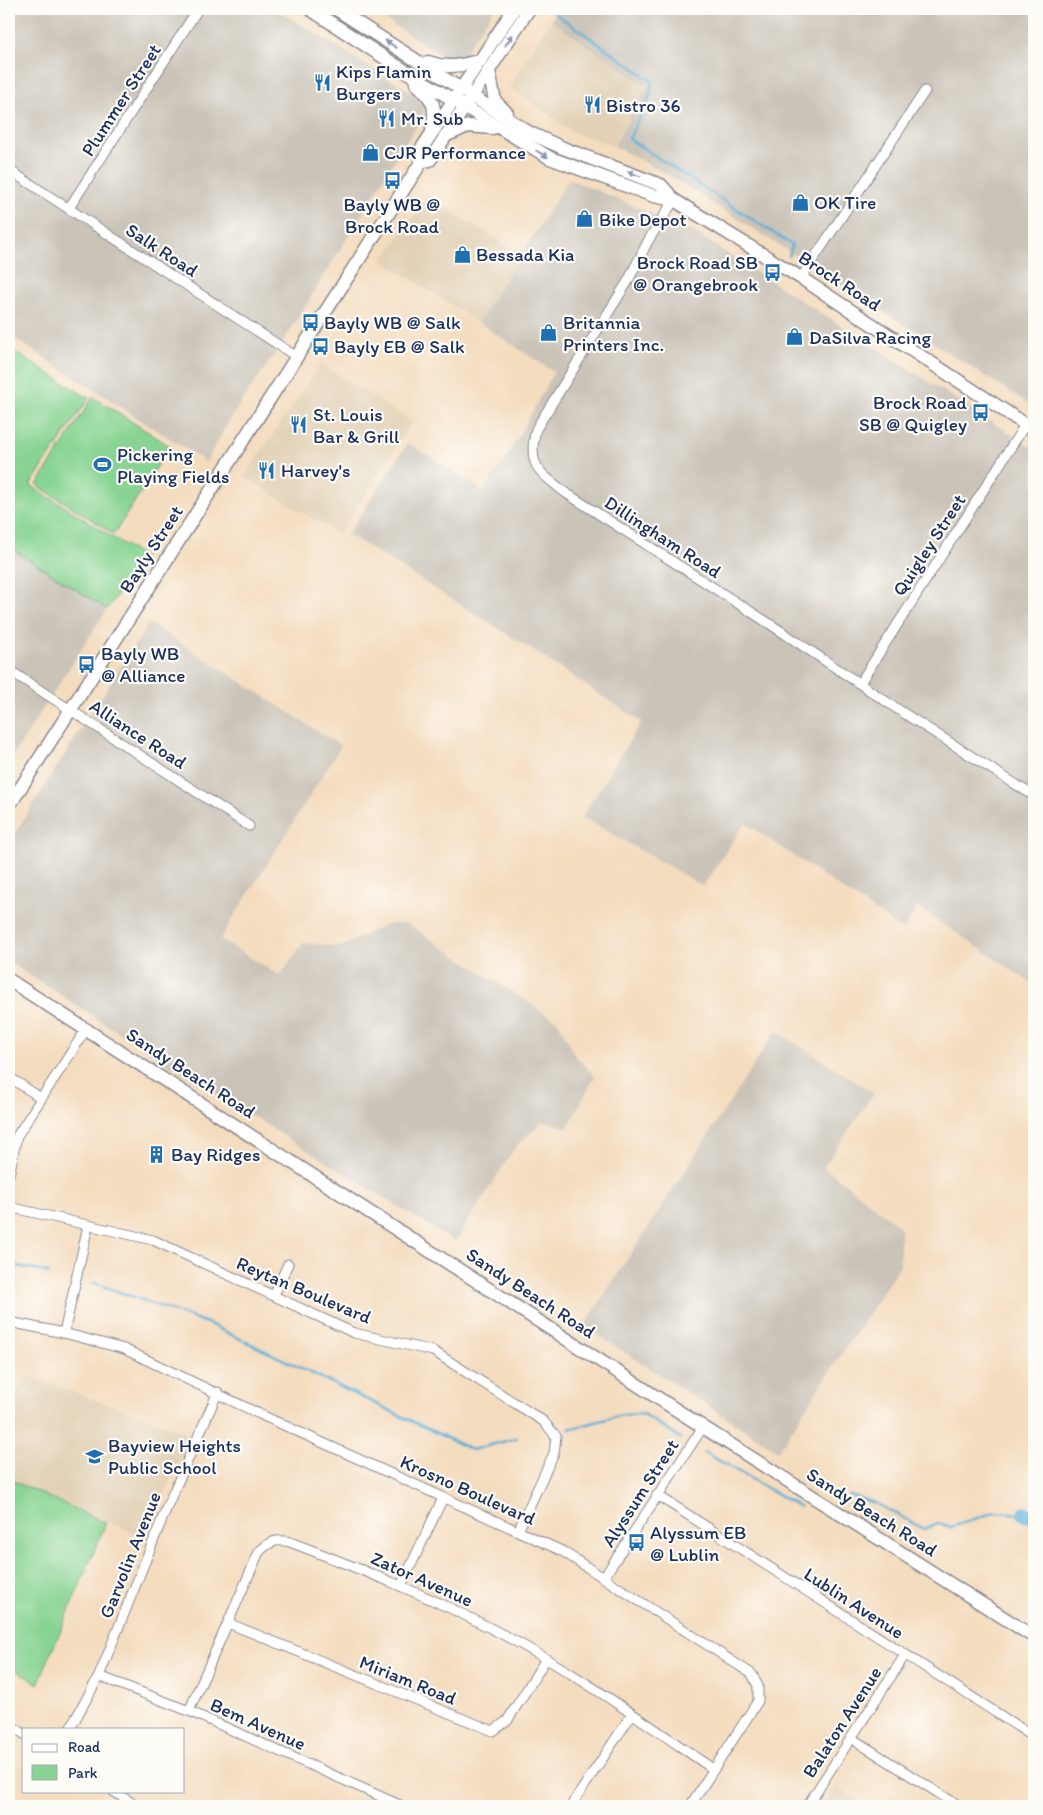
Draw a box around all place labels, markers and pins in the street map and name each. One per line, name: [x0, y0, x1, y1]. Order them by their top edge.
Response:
place label: Kips Flamin Burgers: [336, 60, 431, 105]
restaurant icon: Kips Flamin Burgers: [312, 72, 332, 92]
place label: Bistro 36: [606, 94, 681, 117]
restaurant icon: Bistro 36: [582, 95, 602, 115]
place label: Mr. Sub: [401, 107, 464, 130]
restaurant icon: Mr. Sub: [377, 108, 397, 128]
place label: CJR Performance: [384, 141, 526, 164]
shop icon: CJR Performance: [360, 142, 380, 162]
bus stop icon: Bayly WB @ Brock Road: [382, 171, 402, 191]
place label: OK Tire: [814, 191, 876, 214]
shop icon: OK Tire: [790, 192, 810, 212]
place label: Bayly WB @ Brock Road: [344, 193, 440, 238]
place label: Bike Depot: [599, 208, 687, 231]
shop icon: Bike Depot: [575, 209, 595, 229]
place label: Bessada Kia: [476, 243, 574, 266]
shop icon: Bessada Kia: [452, 244, 472, 264]
place label: Brock Road SB @ Orangebrook: [633, 251, 758, 296]
bus stop icon: Brock Road SB @ Orangebrook: [762, 263, 782, 283]
place label: Bayly WB @ Salk: [324, 311, 461, 334]
place label: Britannia Printers Inc.: [563, 311, 664, 356]
bus stop icon: Bayly WB @ Salk: [300, 312, 320, 332]
shop icon: Britannia Printers Inc.: [539, 323, 559, 343]
place label: DaSilva Racing: [809, 326, 931, 349]
shop icon: DaSilva Racing: [785, 327, 805, 347]
place label: Bayly EB @ Salk: [334, 335, 465, 358]
bus stop icon: Bayly EB @ Salk: [310, 336, 330, 356]
place label: Brock Road SB @ Quigley: [859, 391, 968, 436]
place label: St. Louis Bar & Grill: [313, 403, 400, 448]
bus stop icon: Brock Road SB @ Quigley: [971, 403, 991, 423]
restaurant icon: St. Louis Bar & Grill: [289, 415, 309, 435]
place label: Pickering Playing Fields: [117, 443, 230, 488]
sports icon: Pickering Playing Fields: [93, 455, 113, 475]
place label: Harvey's: [281, 459, 350, 482]
restaurant icon: Harvey's: [257, 460, 277, 480]
place label: Bayly WB @ Alliance: [101, 642, 186, 687]
bus stop icon: Bayly WB @ Alliance: [77, 654, 97, 674]
place label: Bay Ridges: [171, 1143, 260, 1166]
building icon: Bay Ridges: [147, 1144, 167, 1164]
place label: Bayview Heights Public School: [108, 1434, 241, 1479]
school or university icon: Bayview Heights Public School: [84, 1446, 104, 1466]
place label: Alyssum EB @ Lublin: [650, 1521, 746, 1566]
bus stop icon: Alyssum EB @ Lublin: [626, 1533, 646, 1553]

